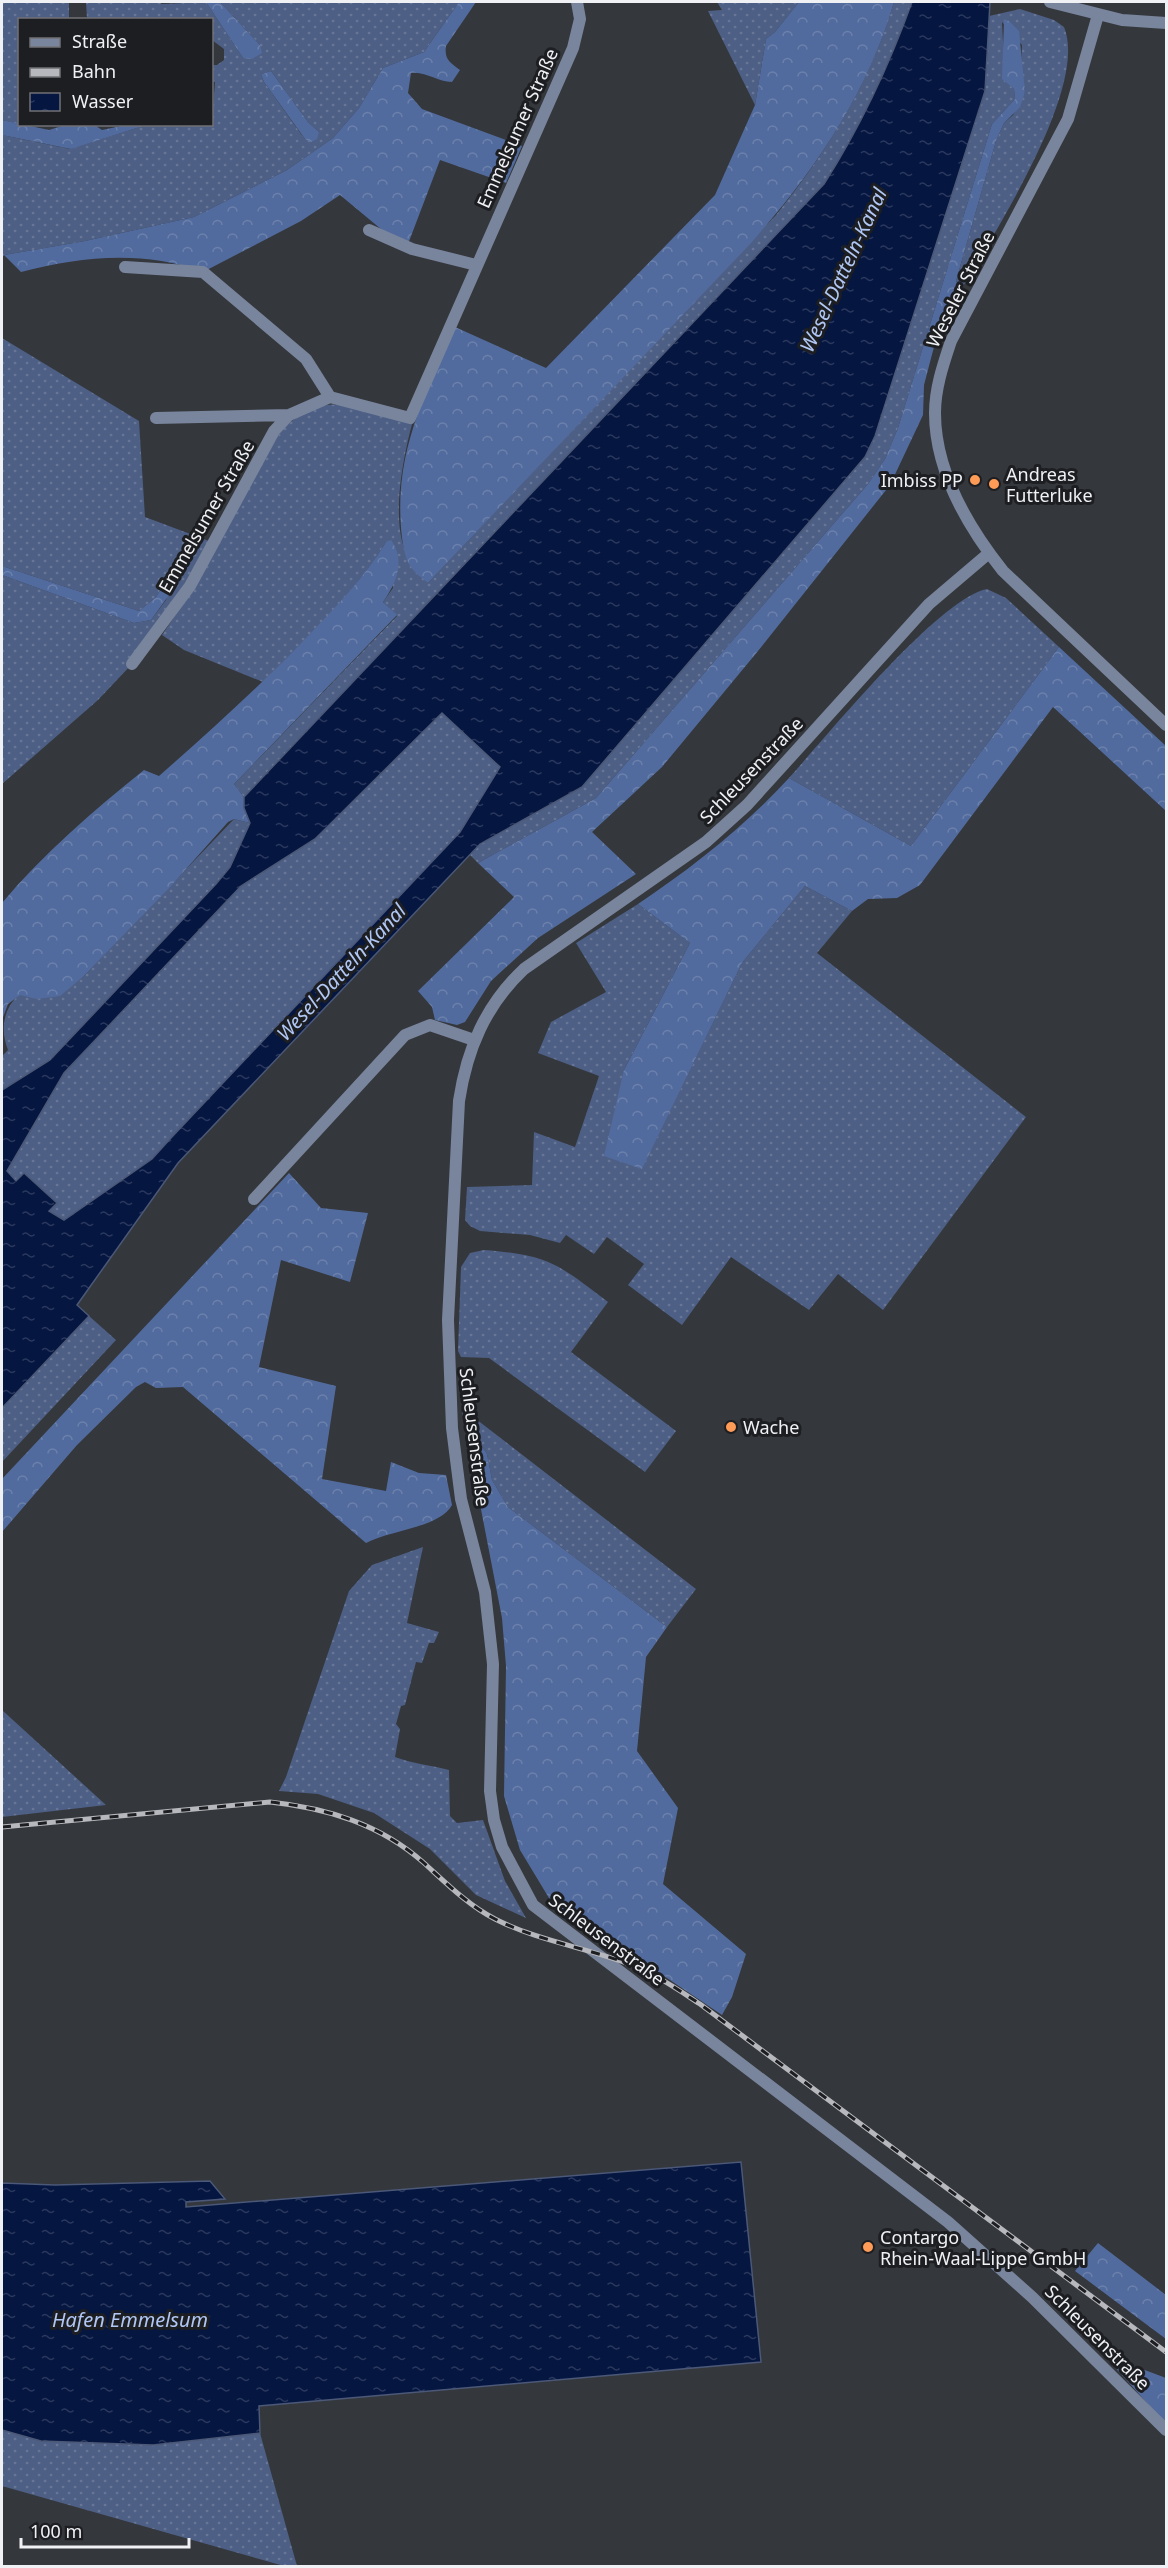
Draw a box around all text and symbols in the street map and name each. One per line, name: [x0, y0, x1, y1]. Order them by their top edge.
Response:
legend: [18, 18, 213, 126]
text: Straße: [72, 29, 127, 53]
street label: Emmelsumer Straße: [471, 44, 563, 212]
text: Bahn: [72, 59, 116, 83]
text: Wasser: [72, 89, 134, 113]
water label: Wesel-Datteln-Kanal: [793, 183, 893, 357]
street label: Weseler Straße: [920, 227, 1000, 351]
street label: Emmelsumer Straße: [153, 435, 259, 597]
place label: Andreas Futterluke: [1006, 462, 1093, 507]
place label: Imbiss PP: [881, 468, 963, 492]
marker: Imbiss PP: [968, 473, 982, 487]
marker: Andreas Futterluke: [987, 477, 1001, 491]
street label: Schleusenstraße: [694, 712, 808, 828]
water label: Wesel-Datteln-Kanal: [270, 897, 412, 1046]
street label: Schleusenstraße: [455, 1366, 495, 1508]
place label: Wache: [743, 1415, 799, 1439]
marker: Wache: [724, 1420, 738, 1434]
street label: Schleusenstraße: [544, 1888, 670, 1990]
place label: Contargo Rhein-Waal-Lippe GmbH: [880, 2225, 1086, 2270]
marker: Contargo Rhein-Waal-Lippe GmbH: [861, 2240, 875, 2254]
street label: Schleusenstraße: [1040, 2279, 1156, 2395]
water label: Hafen Emmelsum: [52, 2306, 208, 2333]
scale bar: [21, 2511, 189, 2549]
text: 100 m: [30, 2519, 82, 2543]

